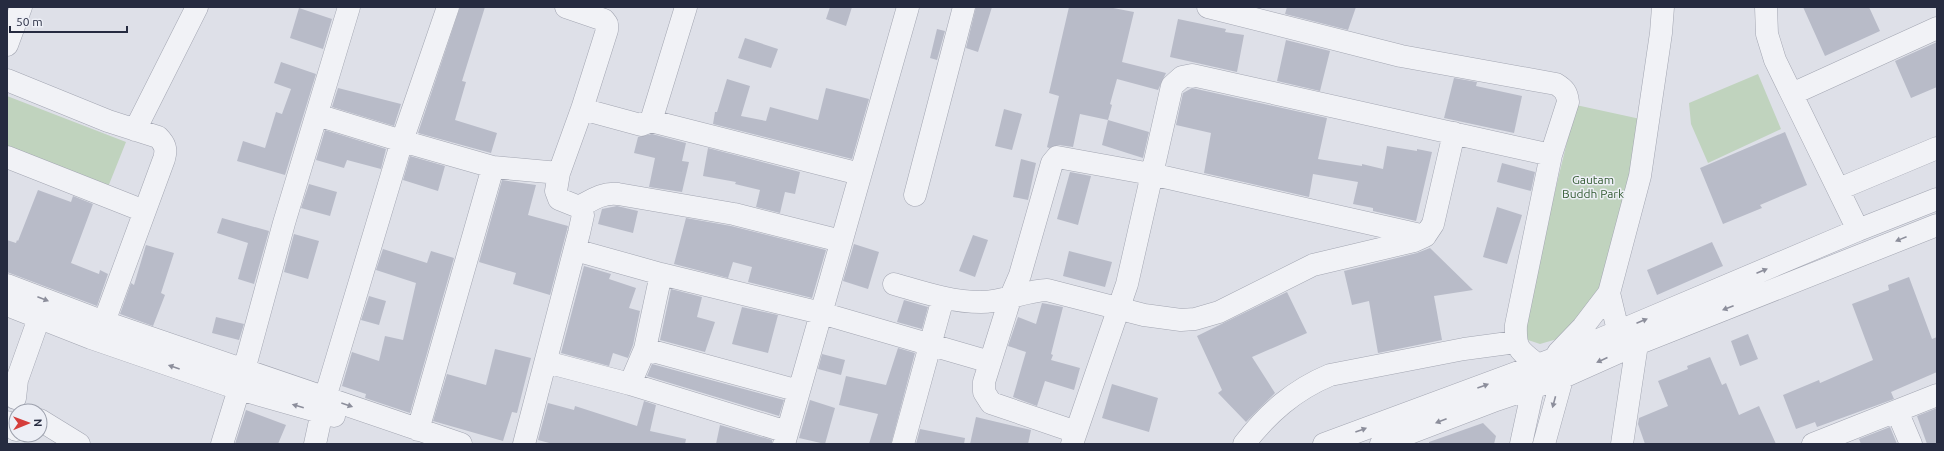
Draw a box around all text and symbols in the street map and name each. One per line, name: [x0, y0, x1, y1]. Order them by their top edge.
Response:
scale bar: [10, 8, 127, 34]
text: 50 m: [16, 15, 43, 28]
park label: Gautam Buddh Park: [1562, 173, 1624, 200]
one-way arrow: [1894, 237, 1906, 243]
one-way arrow: [1757, 267, 1769, 273]
one-way arrow: [38, 296, 50, 302]
one-way arrow: [1722, 305, 1733, 311]
one-way arrow: [1637, 318, 1648, 324]
one-way arrow: [1596, 357, 1607, 363]
one-way arrow: [168, 363, 180, 369]
one-way arrow: [1477, 382, 1489, 388]
one-way arrow: [1551, 396, 1557, 408]
one-way arrow: [292, 402, 304, 408]
north arrow: [8, 403, 48, 443]
one-way arrow: [342, 403, 354, 409]
text: N: [32, 419, 44, 427]
one-way arrow: [1435, 419, 1447, 425]
one-way arrow: [1355, 427, 1367, 433]

